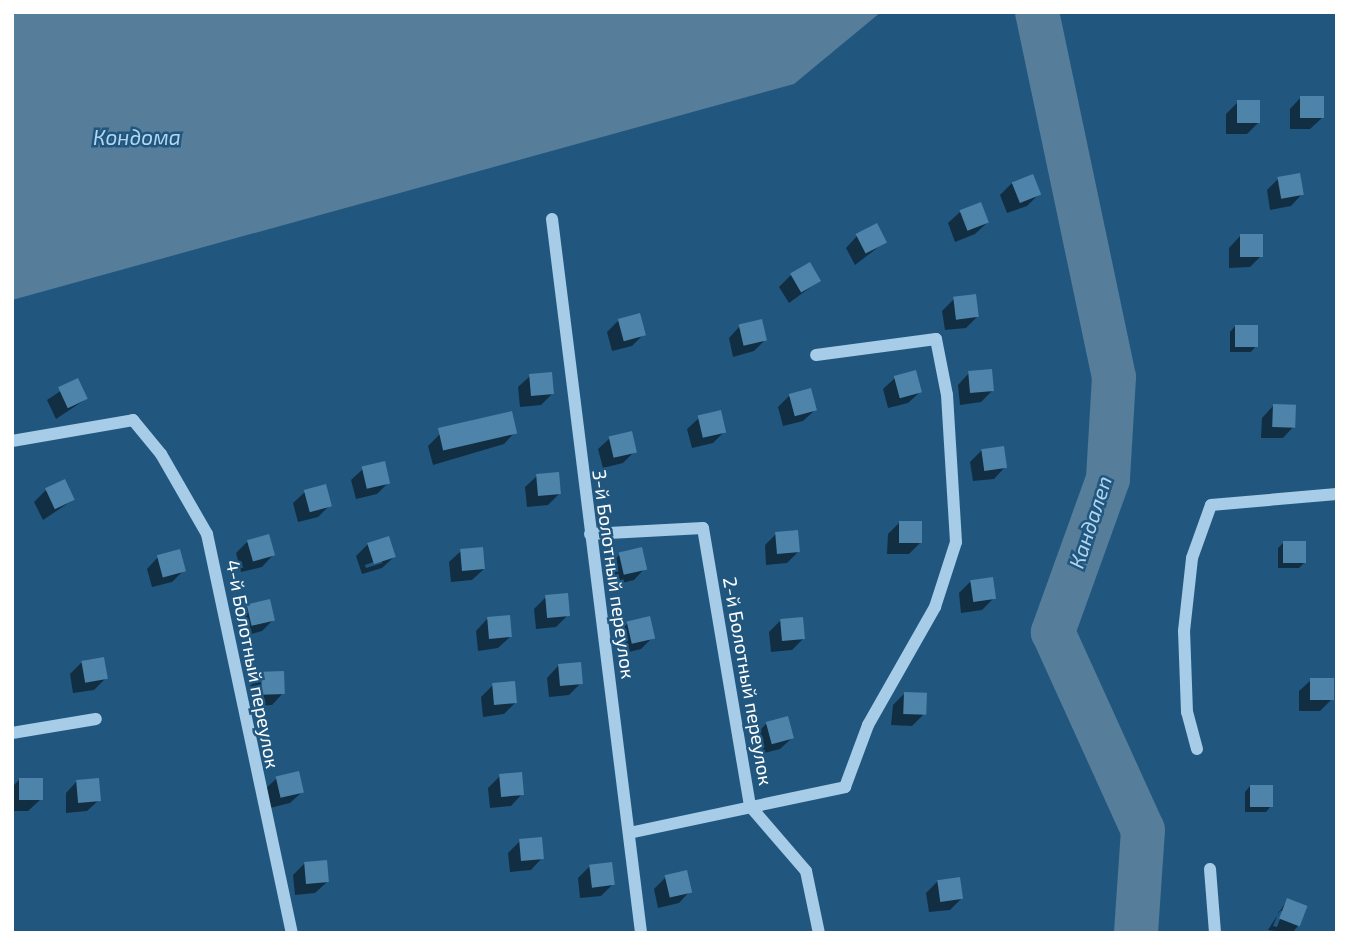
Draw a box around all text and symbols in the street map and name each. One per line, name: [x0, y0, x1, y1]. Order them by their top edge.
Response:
water label: Кондома: [93, 124, 181, 150]
street label: 3-й Болотный переулок: [588, 468, 640, 680]
water label: Кандалеп: [1063, 473, 1117, 571]
street label: 4-й Болотный переулок: [222, 558, 284, 770]
street label: 2-й Болотный переулок: [718, 575, 778, 787]

